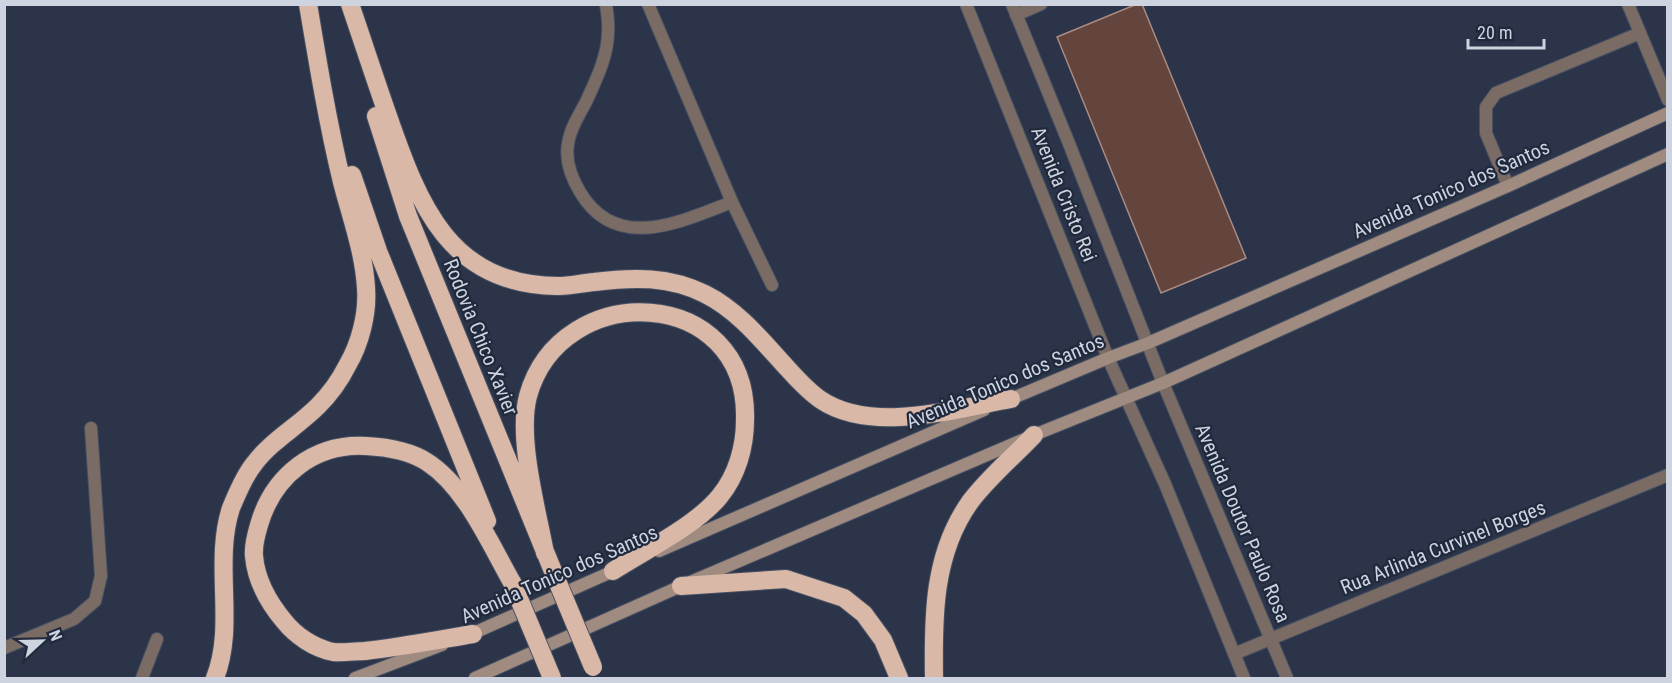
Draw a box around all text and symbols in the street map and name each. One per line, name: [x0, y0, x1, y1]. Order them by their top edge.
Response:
scale bar: [1468, 12, 1544, 50]
text: 20 m: [1477, 22, 1512, 43]
street label: Avenida Cristo Rei: [1026, 123, 1102, 265]
street label: Avenida Tonico dos Santos: [1349, 135, 1553, 243]
street label: Rodovia Chico Xavier: [439, 255, 523, 419]
street label: Avenida Tonico dos Santos: [902, 328, 1108, 434]
street label: Avenida Doutor Paulo Rosa: [1190, 420, 1296, 626]
street label: Rua Arlinda Curvinel Borges: [1337, 495, 1549, 599]
street label: Avenida Tonico dos Santos: [457, 520, 661, 628]
north arrow: [12, 611, 72, 671]
text: N: [45, 627, 66, 644]

